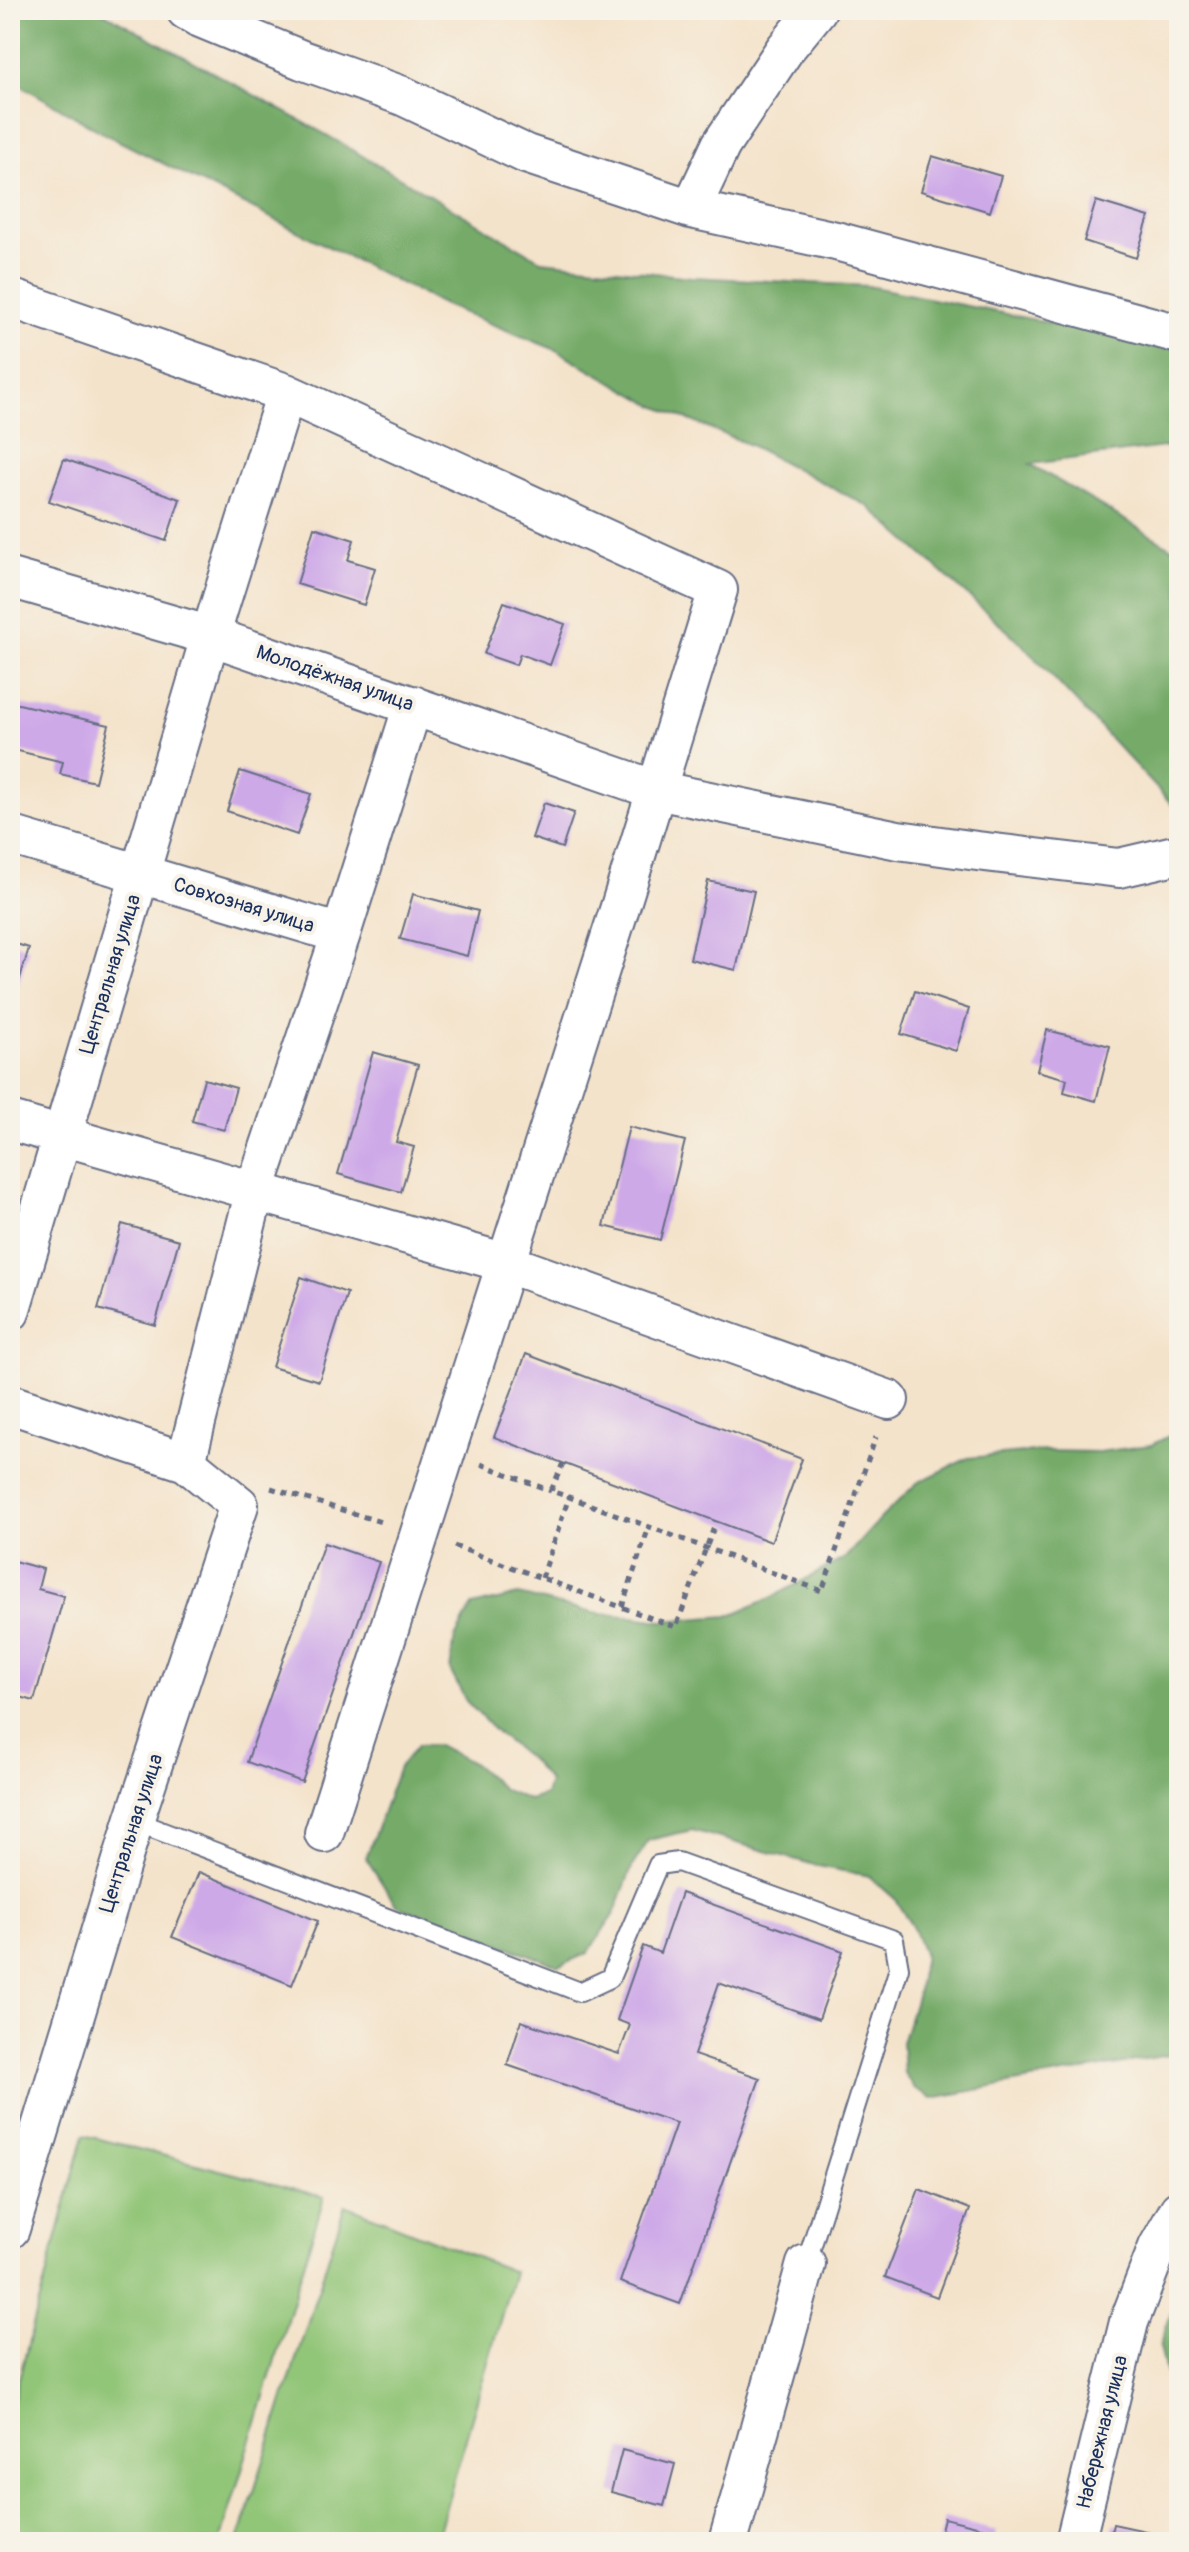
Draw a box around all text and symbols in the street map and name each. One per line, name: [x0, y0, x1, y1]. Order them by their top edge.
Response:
street label: Молодёжная улица: [253, 639, 417, 717]
street label: Совхозная улица: [170, 872, 318, 938]
street label: Центральная улица: [74, 891, 146, 1057]
street label: Центральная улица: [94, 1751, 168, 1915]
street label: Набережная улица: [1071, 2353, 1133, 2511]

